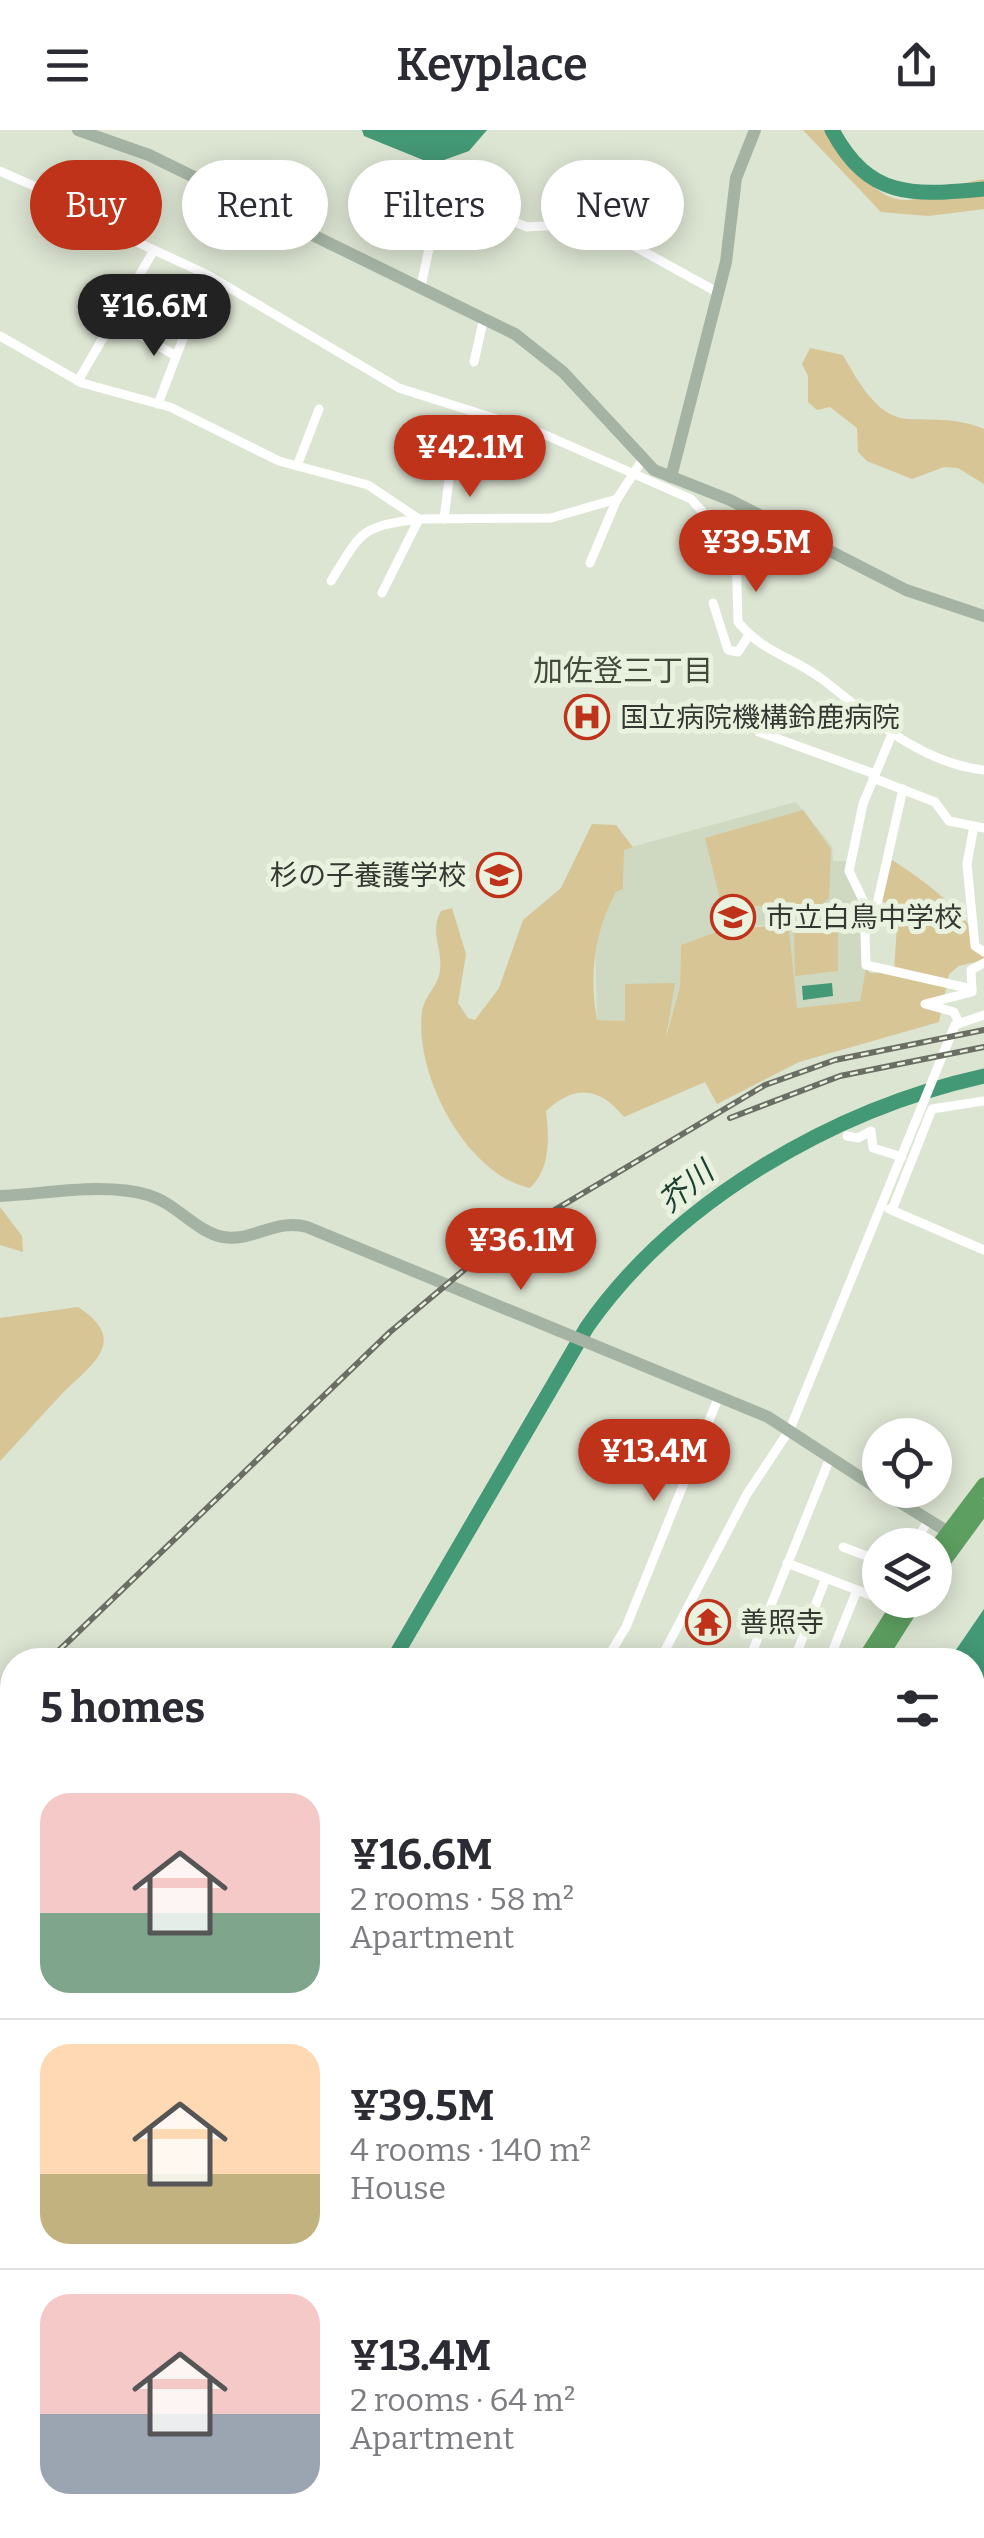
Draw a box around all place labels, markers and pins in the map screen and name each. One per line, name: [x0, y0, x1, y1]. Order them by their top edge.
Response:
pin: ¥16.6M: [73, 274, 235, 359]
pin: ¥42.1M: [389, 415, 551, 500]
pin: ¥39.5M: [675, 510, 837, 595]
hospital icon: 国立病院機構鈴鹿病院: [564, 694, 610, 740]
place label: 国立病院機構鈴鹿病院: [620, 701, 900, 734]
school or university icon: 杉の子養護学校: [476, 852, 522, 898]
place label: 杉の子養護学校: [270, 859, 466, 892]
school or university icon: 市立白鳥中学校: [710, 894, 756, 940]
place label: 市立白鳥中学校: [766, 901, 962, 934]
pin: ¥36.1M: [440, 1208, 602, 1293]
pin: ¥13.4M: [573, 1419, 735, 1504]
temple icon: 善照寺: [685, 1599, 731, 1645]
place label: 善照寺: [740, 1606, 824, 1639]

